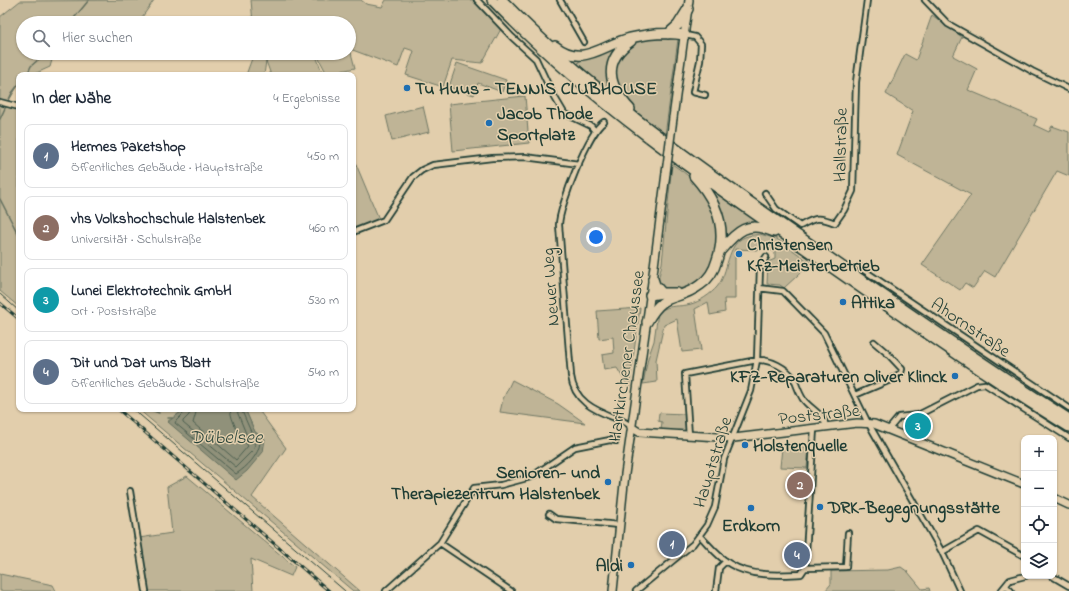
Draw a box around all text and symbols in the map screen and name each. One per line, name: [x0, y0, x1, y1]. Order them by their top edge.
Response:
search box: [16, 16, 356, 60]
icon: search: [30, 27, 52, 49]
text: Hier suchen: [62, 27, 133, 49]
place label: Tu Huus - TENNIS CLUBHOUSE: [415, 77, 657, 103]
marker: Tu Huus - TENNIS CLUBHOUSE: [402, 83, 412, 93]
text: In der Nähe: [32, 86, 111, 111]
text: 4 Ergebnisse: [273, 89, 340, 108]
place label: Jacob Thode Sportplatz: [497, 102, 594, 149]
street label: Hallstraße: [828, 107, 856, 182]
marker: Jacob Thode Sportplatz: [484, 118, 494, 128]
text: Hermes Paketshop: [71, 136, 186, 158]
text: 1: [44, 147, 48, 166]
text: 450 m: [307, 147, 339, 166]
text: Öffentliches Gebäude · Hauptstraße: [71, 158, 263, 177]
text: vhs Volkshochschule Halstenbek: [71, 208, 265, 230]
text: 2: [43, 219, 49, 238]
text: 460 m: [309, 219, 339, 238]
your location: [586, 227, 606, 247]
text: Universität · Schulstraße: [71, 230, 201, 249]
place label: Christensen Kfz-Meisterbetrieb: [747, 233, 880, 280]
street label: Neuer Weg: [536, 247, 569, 327]
marker: Christensen Kfz-Meisterbetrieb: [734, 249, 744, 259]
street label: Hartkirchener Chaussee: [603, 268, 653, 444]
text: Lunei Elektrotechnik GmbH: [71, 280, 232, 302]
text: 3: [43, 291, 49, 310]
text: 530 m: [307, 291, 339, 310]
place label: Attika: [851, 291, 895, 317]
street label: Ahornstraße: [925, 292, 1016, 366]
marker: Attika: [838, 297, 848, 307]
text: Ort · Poststraße: [71, 302, 156, 321]
text: Dit und Dat ums Blatt: [71, 352, 211, 374]
text: 4: [43, 363, 49, 382]
text: 540 m: [307, 363, 339, 382]
place label: KFZ-Reparaturen Oliver Klinck: [730, 365, 948, 391]
marker: KFZ-Reparaturen Oliver Klinck: [950, 371, 960, 381]
text: Öffentliches Gebäude · Schulstraße: [71, 374, 259, 393]
street label: Poststraße: [777, 399, 862, 433]
pin: 3: [905, 411, 931, 441]
street label: Hauptstraße: [688, 413, 740, 511]
water label: Dübelsee: [189, 425, 264, 452]
place label: Holstenquelle: [753, 434, 848, 460]
map controls: [1021, 435, 1057, 579]
button: +: [1021, 435, 1057, 471]
marker: Holstenquelle: [740, 440, 750, 450]
place label: Senioren- und Therapiezentrum Halstenbek: [391, 461, 601, 508]
pin: 2: [787, 470, 813, 500]
button: −: [1021, 471, 1057, 507]
marker: Senioren- und Therapiezentrum Halstenbek: [603, 477, 613, 487]
place label: DRK-Begegnungsstätte: [827, 496, 1001, 523]
marker: DRK-Begegnungsstätte: [815, 502, 825, 512]
marker: Erdkorn: [746, 503, 756, 513]
button: locate: [1021, 507, 1057, 543]
place label: Erdkorn: [722, 514, 780, 540]
pin: 1: [659, 529, 685, 559]
pin: 4: [784, 540, 810, 570]
button: layers: [1021, 543, 1057, 579]
place label: Aldi: [596, 554, 623, 580]
marker: Aldi: [626, 560, 636, 570]

